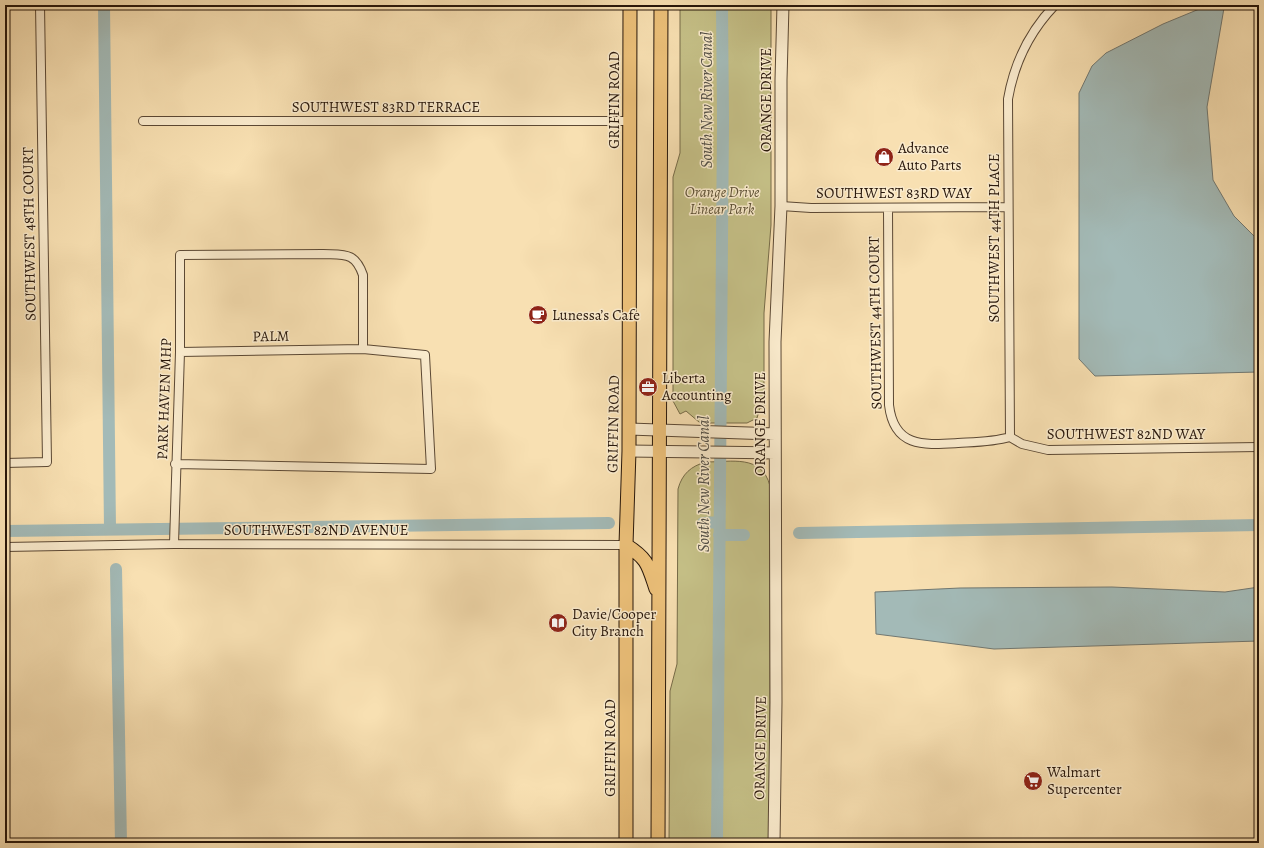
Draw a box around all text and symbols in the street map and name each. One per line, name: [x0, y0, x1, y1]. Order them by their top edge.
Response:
water label: South New River Canal: [696, 32, 718, 168]
street label: ORANGE DRIVE: [756, 48, 776, 152]
street label: GRIFFIN ROAD: [604, 51, 624, 149]
street label: SOUTHWEST 83RD TERRACE: [292, 97, 480, 117]
place label: Advance Auto Parts: [897, 138, 962, 175]
street label: SOUTHWEST 48TH COURT: [17, 146, 41, 321]
shop icon: Advance Auto Parts: [873, 146, 895, 168]
street label: SOUTHWEST 44TH PLACE: [984, 153, 1004, 323]
park label: Orange Drive Linear Park: [685, 182, 760, 219]
street label: SOUTHWEST 83RD WAY: [816, 183, 973, 203]
street label: SOUTHWEST 44TH COURT: [863, 235, 887, 410]
cafe icon: Lunessa’s Cafe: [527, 304, 549, 326]
place label: Lunessa’s Cafe: [552, 305, 640, 325]
street label: PALM: [252, 326, 290, 346]
street label: PARK HAVEN MHP: [152, 338, 176, 460]
place label: Liberta Accounting: [661, 368, 732, 405]
street label: ORANGE DRIVE: [750, 372, 770, 476]
street label: GRIFFIN ROAD: [602, 375, 624, 473]
office icon: Liberta Accounting: [637, 376, 659, 398]
water label: South New River Canal: [693, 416, 715, 552]
street label: SOUTHWEST 82ND WAY: [1047, 424, 1206, 444]
street label: SOUTHWEST 82ND AVENUE: [224, 520, 408, 540]
place label: Davie/Cooper City Branch: [572, 604, 656, 641]
library icon: Davie/Cooper City Branch: [547, 612, 569, 634]
street label: ORANGE DRIVE: [749, 696, 771, 800]
street label: GRIFFIN ROAD: [600, 699, 620, 797]
place label: Walmart Supercenter: [1046, 762, 1122, 799]
supermarket icon: Walmart Supercenter: [1022, 770, 1044, 792]

